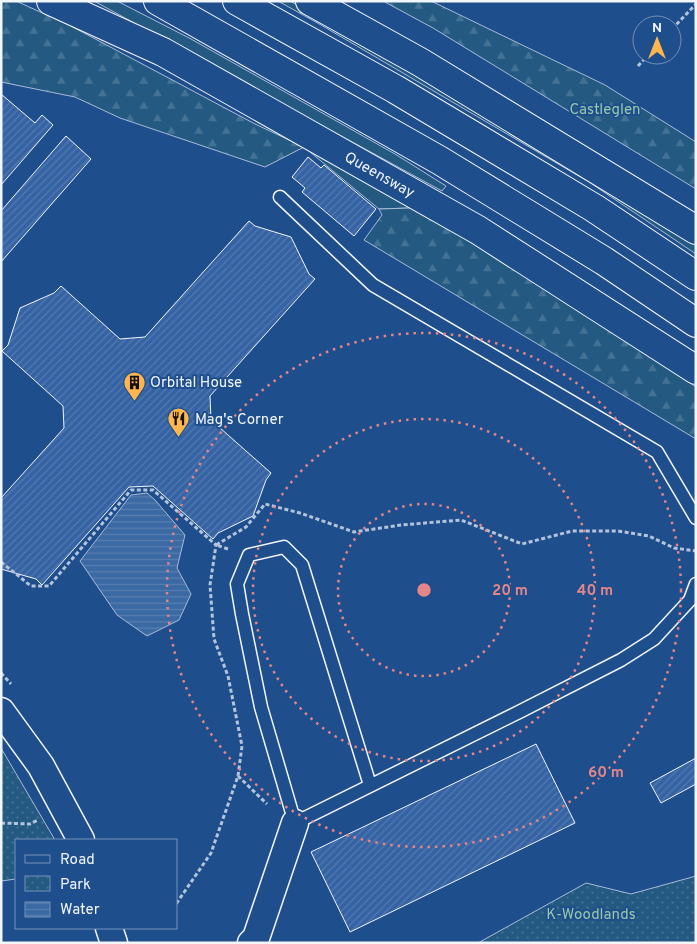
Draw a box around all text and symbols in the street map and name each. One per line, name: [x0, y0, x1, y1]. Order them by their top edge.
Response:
north arrow: [632, 15, 682, 65]
text: N: [652, 20, 662, 37]
park label: Castleglen: [569, 101, 641, 120]
street label: Queensway: [341, 148, 418, 203]
building icon: Orbital House: [122, 370, 146, 401]
place label: Orbital House: [150, 374, 242, 393]
restaurant icon: Mag's Corner: [167, 407, 191, 438]
place label: Mag's Corner: [195, 411, 284, 430]
centre of rings: [415, 581, 433, 599]
text: 20 m: [492, 582, 528, 601]
text: 40 m: [577, 582, 613, 601]
text: 60 m: [588, 764, 624, 783]
legend: [15, 839, 178, 929]
text: Road: [60, 851, 95, 870]
text: Park: [60, 876, 91, 895]
text: Water: [60, 901, 100, 920]
park label: K-Woodlands: [546, 906, 636, 925]

